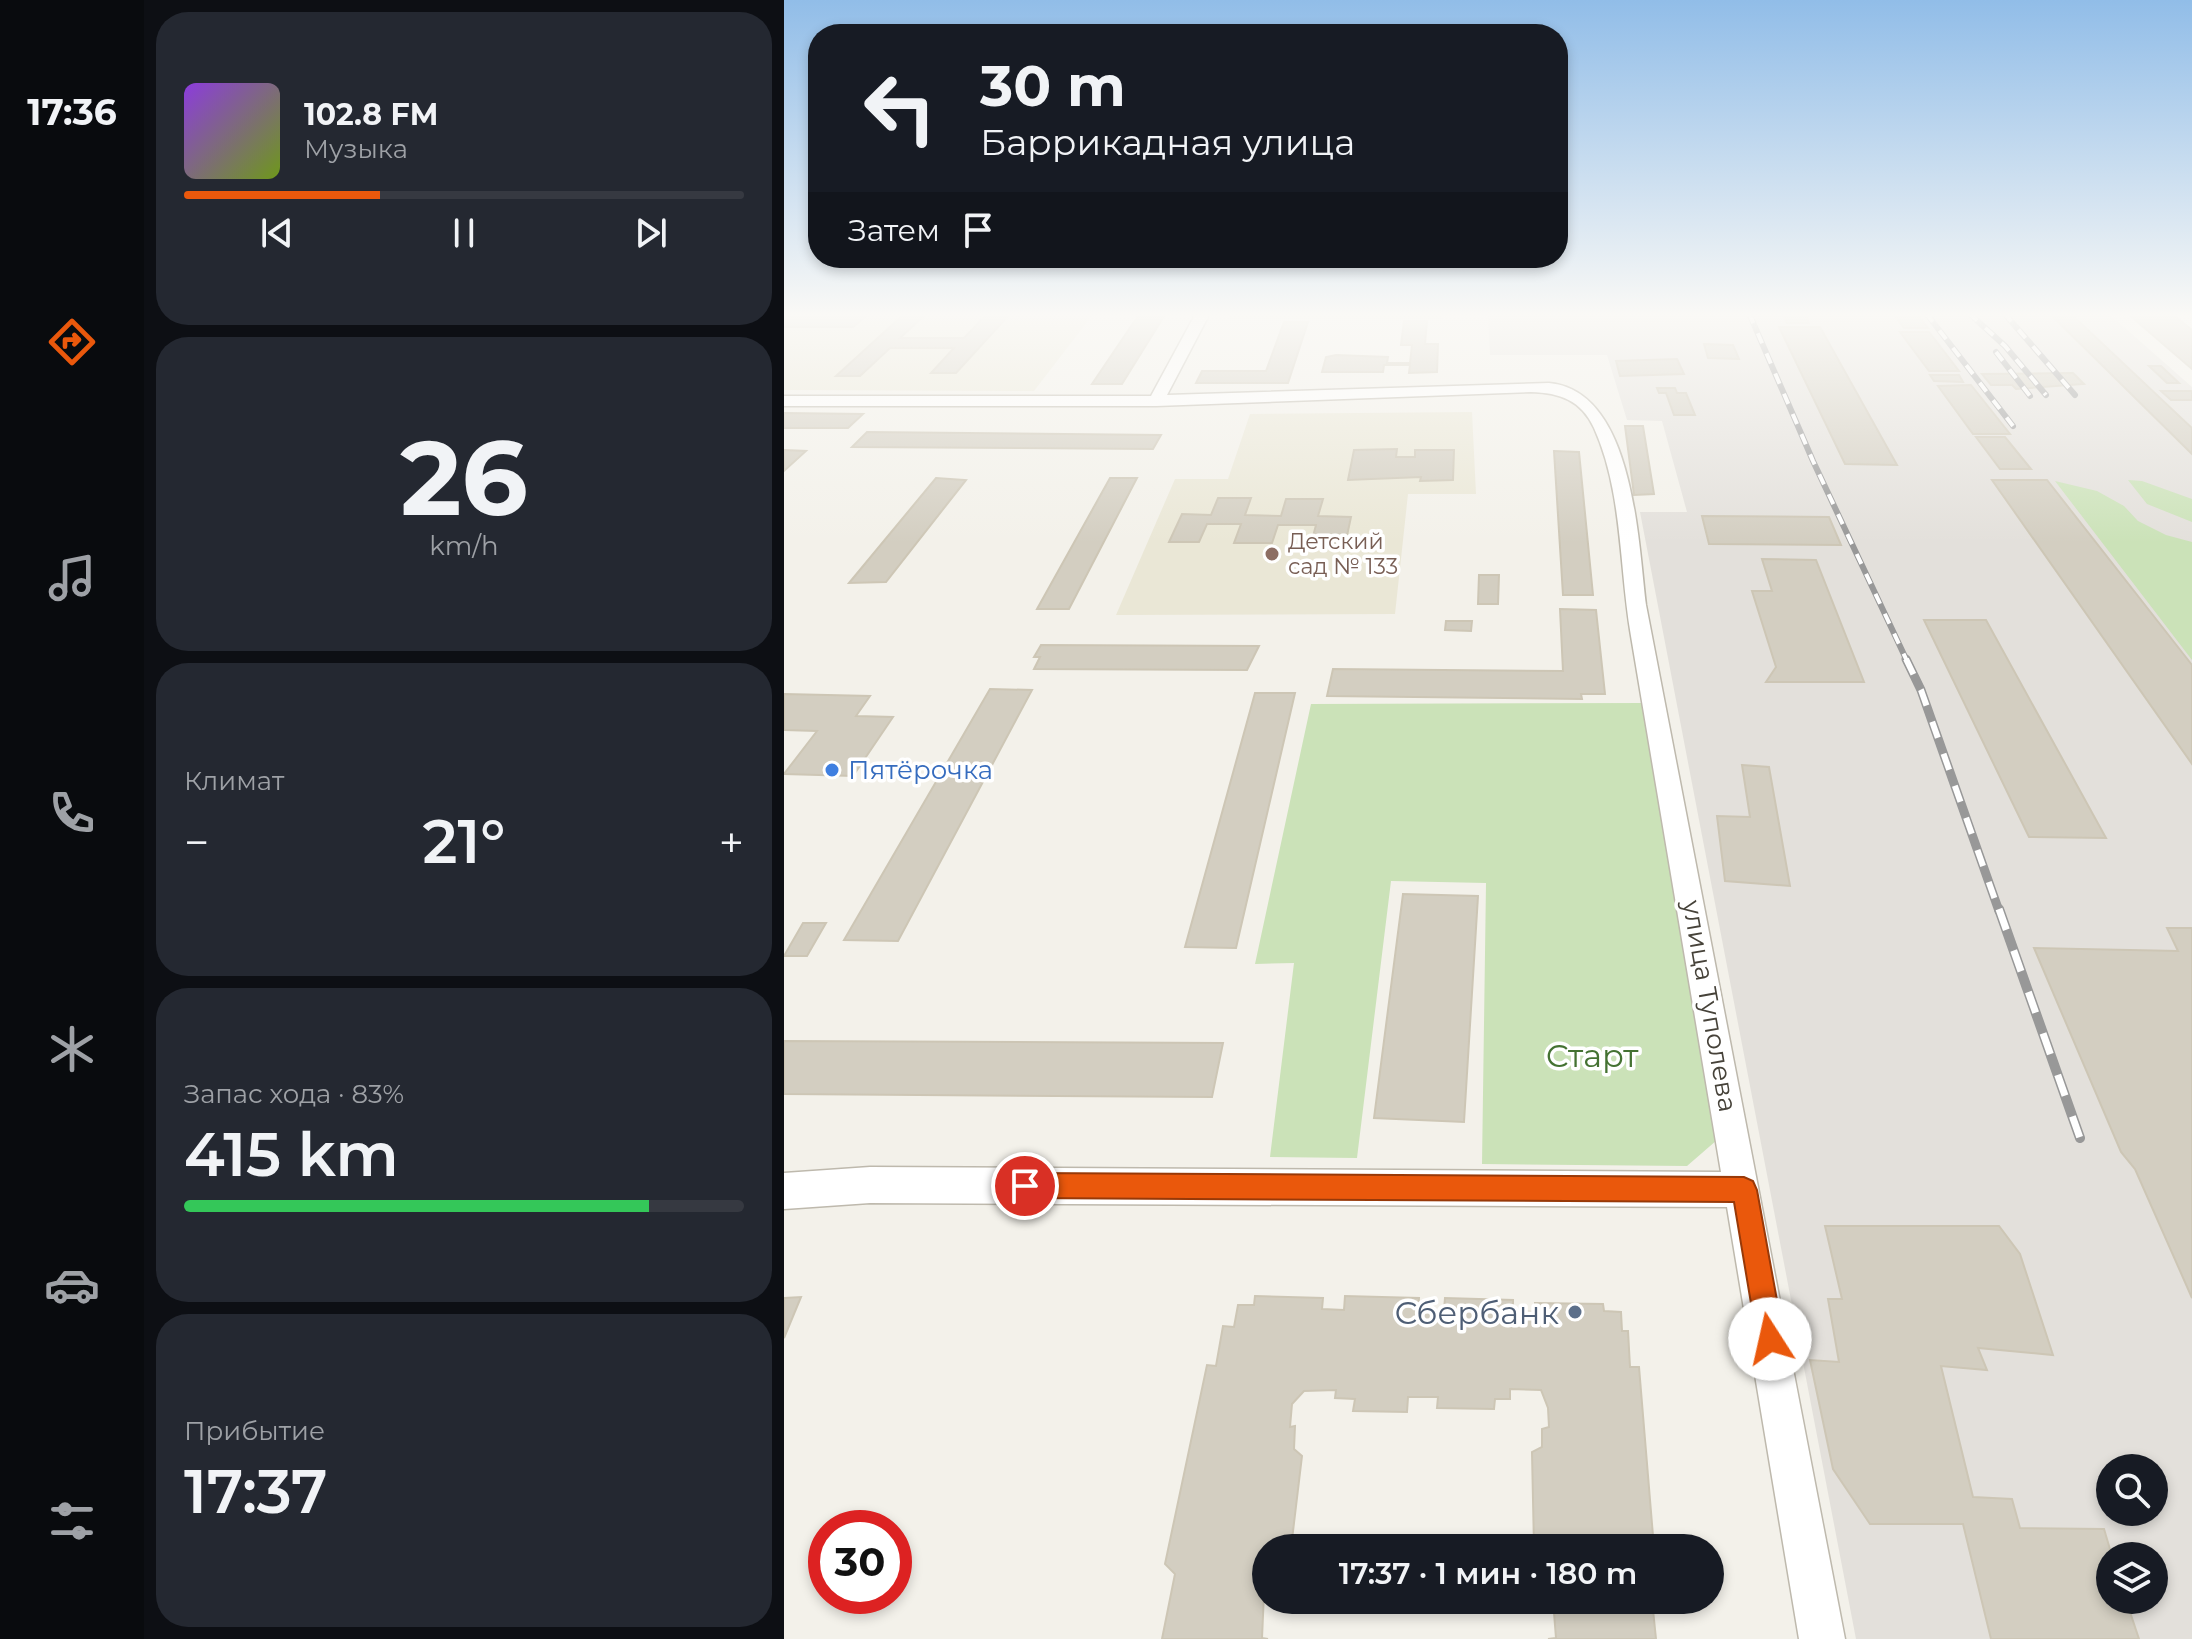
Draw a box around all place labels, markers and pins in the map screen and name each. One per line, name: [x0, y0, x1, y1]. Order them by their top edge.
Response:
place label: Детский сад № 133: [1288, 528, 1398, 580]
marker: Детский сад № 133: [1263, 545, 1281, 563]
place label: Пятёрочка: [848, 754, 993, 786]
marker: Пятёрочка: [823, 761, 841, 779]
pin: [991, 1152, 1059, 1220]
place label: Сбербанк: [1395, 1293, 1559, 1332]
marker: Сбербанк: [1566, 1303, 1584, 1321]

